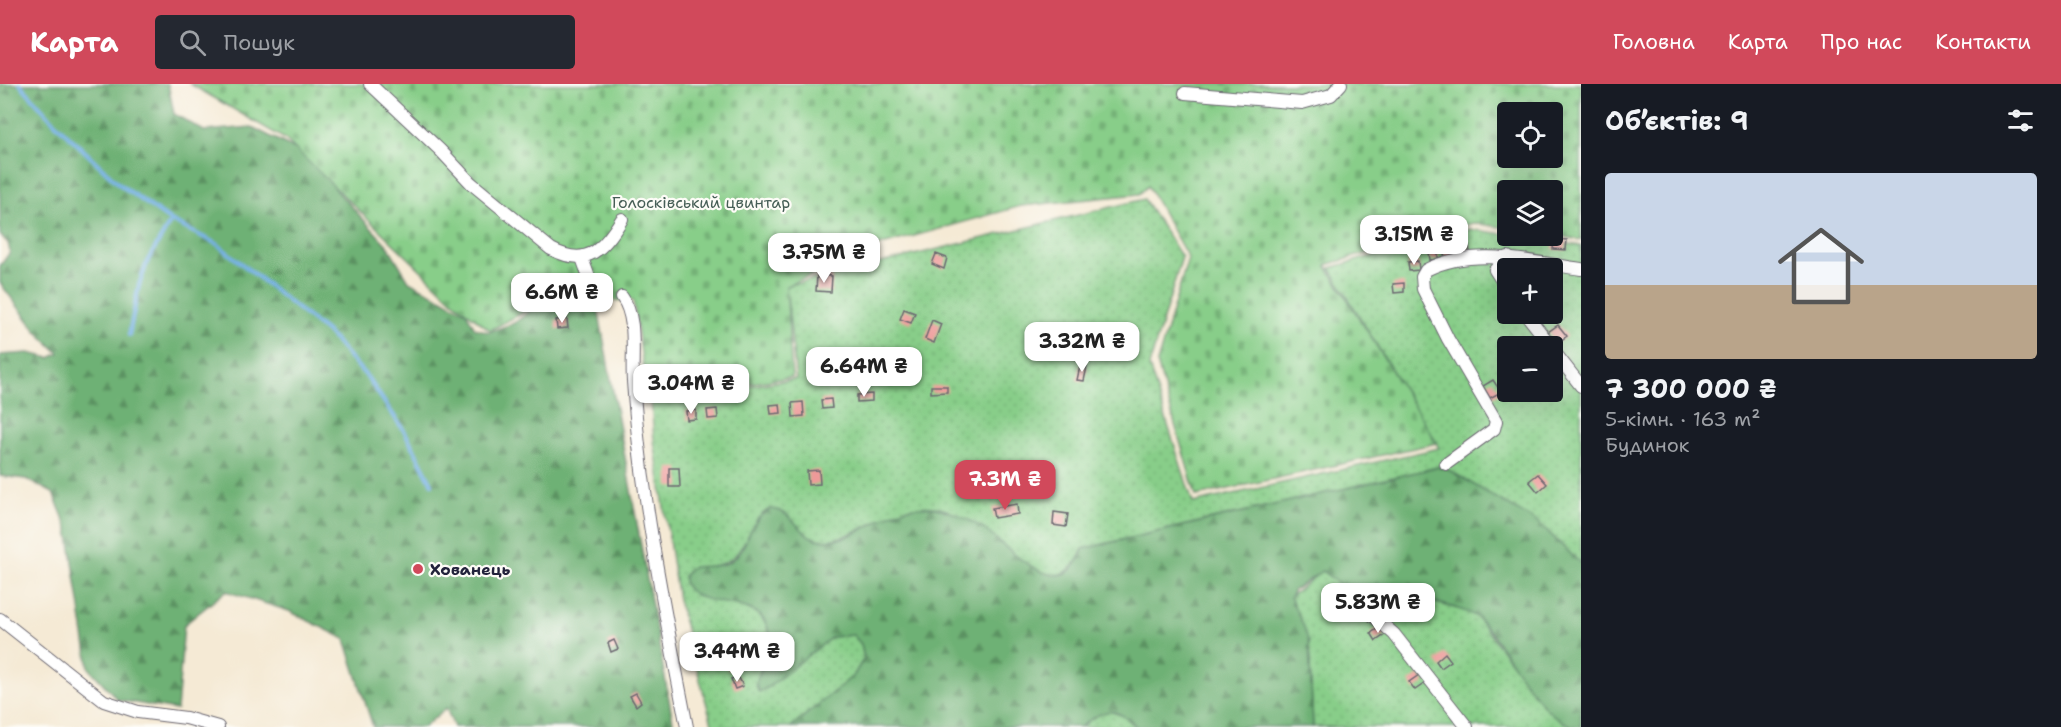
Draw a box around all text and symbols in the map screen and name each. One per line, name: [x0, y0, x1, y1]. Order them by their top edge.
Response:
search box: [155, 15, 575, 69]
text: Карта: [30, 23, 119, 61]
icon: search: [176, 26, 209, 59]
text: Пошук: [224, 28, 295, 57]
text: Головна: [1613, 28, 1695, 56]
text: Карта: [1728, 28, 1788, 56]
text: Про нас: [1821, 28, 1902, 56]
text: Контакти: [1935, 28, 2031, 56]
map controls: [1497, 102, 1563, 402]
button: locate: [1497, 102, 1563, 168]
text: Об’єктів: 9: [1605, 103, 1748, 138]
icon: filters: [2004, 104, 2037, 137]
button: layers: [1497, 180, 1563, 246]
park label: Голосківський цвинтар: [612, 192, 790, 213]
icon: home: [1767, 212, 1875, 320]
pin: 3.15M ₴: [1359, 215, 1469, 266]
text: 3.15M ₴: [1374, 221, 1454, 247]
pin: 3.75M ₴: [769, 233, 879, 284]
text: 3.75M ₴: [782, 239, 866, 265]
button: +: [1497, 258, 1563, 324]
pin: 6.6M ₴: [513, 273, 611, 324]
text: 6.6M ₴: [525, 279, 599, 305]
pin: 3.32M ₴: [1027, 322, 1137, 373]
text: 3.32M ₴: [1038, 328, 1126, 354]
button: −: [1497, 336, 1563, 402]
pin: 6.64M ₴: [809, 347, 919, 398]
text: 6.64M ₴: [820, 353, 908, 379]
pin: 3.04M ₴: [636, 364, 746, 415]
text: 3.04M ₴: [647, 370, 735, 396]
text: 7 300 000 ₴: [1605, 371, 1777, 406]
text: 5-кімн. · 163 m²: [1605, 406, 1761, 432]
text: Будинок: [1605, 432, 1689, 458]
pin: 7.3M ₴: [956, 460, 1054, 511]
text: 7.3M ₴: [969, 466, 1041, 492]
place label: Хованець: [430, 559, 510, 580]
marker: Хованець: [411, 562, 425, 576]
pin: 5.83M ₴: [1323, 583, 1433, 634]
text: 5.83M ₴: [1335, 589, 1421, 615]
pin: 3.44M ₴: [682, 632, 792, 683]
text: 3.44M ₴: [694, 638, 780, 664]

